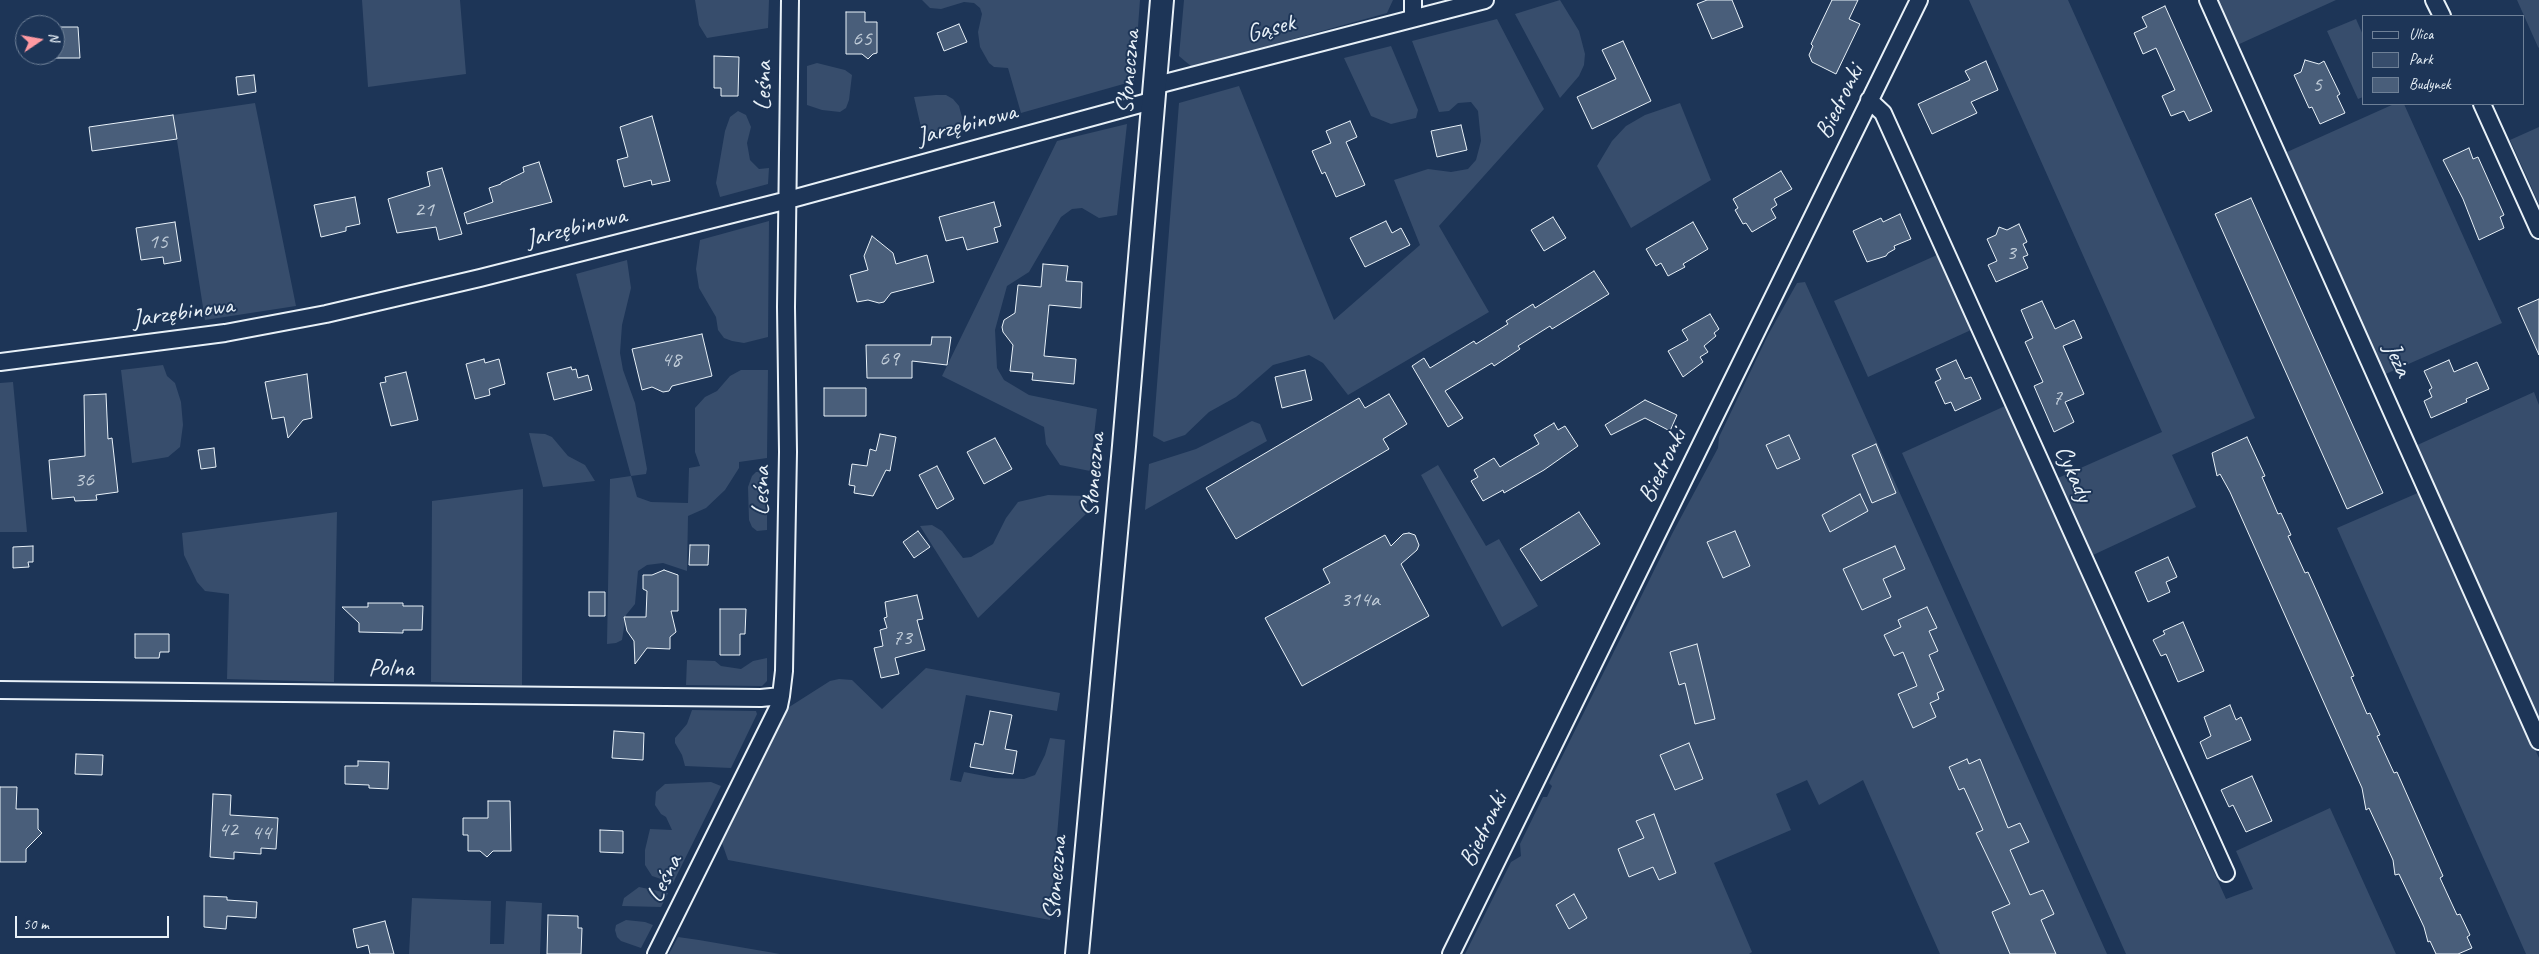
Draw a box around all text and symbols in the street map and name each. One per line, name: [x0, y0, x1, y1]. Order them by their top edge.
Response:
street label: Gąsek: [1244, 8, 1298, 50]
north arrow: [15, 15, 65, 65]
legend: [2362, 15, 2524, 105]
text: Ulica: [2409, 25, 2433, 44]
house number: 65: [852, 26, 872, 52]
street label: Słoneczna: [1110, 29, 1148, 115]
text: N: [45, 31, 63, 43]
text: Park: [2409, 50, 2433, 69]
street label: Biedronki: [1809, 60, 1871, 144]
street label: Leśna: [749, 61, 779, 111]
house number: 5: [2312, 72, 2322, 98]
text: Budynek: [2409, 75, 2450, 94]
street label: Jarzębinowa: [914, 97, 1020, 153]
house number: 21: [414, 197, 434, 223]
street label: Jarzębinowa: [523, 201, 629, 255]
house number: 15: [148, 229, 168, 255]
house number: 3: [2006, 240, 2016, 266]
street label: Jarzębinowa: [130, 291, 236, 335]
street label: Jeża: [2376, 338, 2418, 382]
house number: 69: [879, 346, 899, 372]
house number: 48: [661, 347, 681, 373]
house number: 7: [2052, 385, 2062, 411]
street label: Biedronki: [1632, 424, 1694, 508]
street label: Słoneczna: [1075, 432, 1113, 518]
street label: Cykady: [2047, 441, 2099, 507]
street label: Leśna: [747, 466, 777, 516]
house number: 36: [74, 467, 94, 493]
house number: 314a: [1340, 587, 1380, 613]
house number: 73: [892, 625, 912, 651]
street label: Polna: [368, 654, 414, 684]
street label: Biedronki: [1453, 788, 1515, 872]
house number: 42: [218, 817, 238, 843]
house number: 44: [251, 820, 271, 846]
street label: Słoneczna: [1037, 835, 1075, 921]
street label: Leśna: [641, 850, 689, 908]
scale bar: [18, 906, 171, 938]
text: 50 m: [23, 915, 49, 934]

